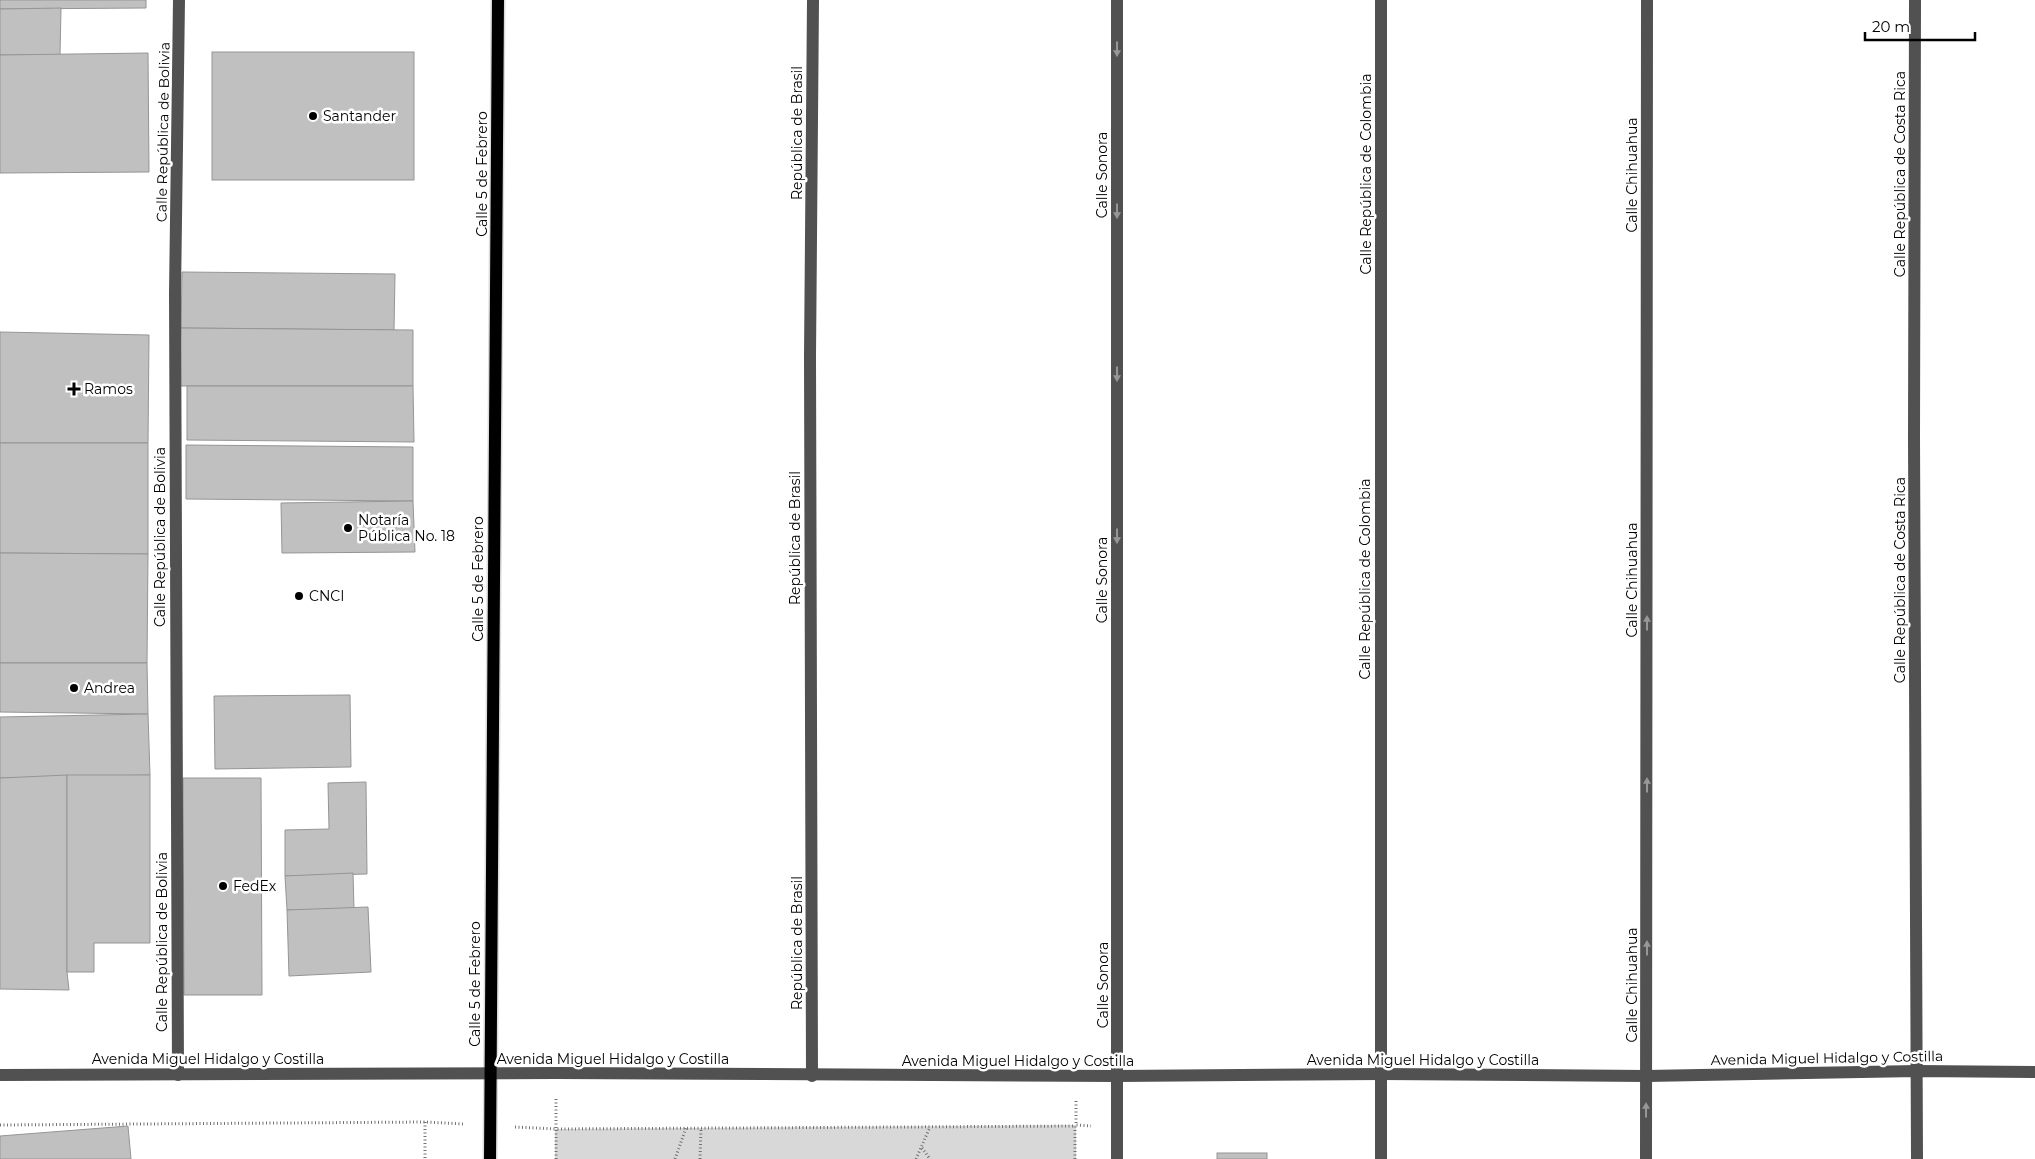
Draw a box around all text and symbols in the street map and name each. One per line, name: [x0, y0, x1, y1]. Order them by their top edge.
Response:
scale bar: [1865, 10, 1975, 42]
text: 20 m: [1872, 17, 1910, 36]
one-way arrow: [1113, 41, 1121, 57]
street label: Calle República de Bolivia: [152, 42, 174, 222]
street label: República de Brasil: [788, 66, 806, 200]
street label: Calle República de Costa Rica: [1891, 71, 1909, 277]
street label: Calle República de Colombia: [1357, 74, 1375, 274]
place label: Santander: [323, 107, 396, 125]
marker: Santander: [307, 110, 319, 122]
street label: Calle 5 de Febrero: [473, 111, 491, 237]
street label: Calle Chihuahua: [1623, 117, 1641, 233]
street label: Calle Sonora: [1093, 132, 1111, 218]
one-way arrow: [1113, 203, 1121, 219]
one-way arrow: [1113, 366, 1121, 382]
place label: Ramos: [84, 380, 133, 398]
marker: Ramos: [68, 383, 80, 395]
street label: Calle República de Bolivia: [151, 447, 169, 627]
street label: República de Brasil: [786, 471, 804, 605]
street label: Calle República de Costa Rica: [1891, 477, 1909, 683]
street label: Calle República de Colombia: [1356, 479, 1374, 679]
place label: Notaría Pública No. 18: [358, 511, 455, 545]
street label: Calle 5 de Febrero: [469, 516, 487, 642]
marker: Notaría Pública No. 18: [342, 522, 354, 534]
street label: Calle Chihuahua: [1623, 522, 1641, 638]
one-way arrow: [1113, 528, 1121, 544]
street label: Calle Sonora: [1093, 537, 1111, 623]
place label: CNCI: [309, 587, 344, 605]
marker: CNCI: [293, 590, 305, 602]
one-way arrow: [1643, 615, 1651, 631]
place label: Andrea: [84, 679, 135, 697]
marker: Andrea: [68, 682, 80, 694]
one-way arrow: [1643, 777, 1651, 793]
street label: Calle República de Bolivia: [153, 852, 171, 1032]
street label: República de Brasil: [788, 876, 806, 1010]
place label: FedEx: [233, 877, 277, 895]
marker: FedEx: [217, 880, 229, 892]
street label: Calle 5 de Febrero: [466, 921, 484, 1047]
street label: Calle Chihuahua: [1623, 927, 1641, 1043]
one-way arrow: [1643, 940, 1651, 956]
street label: Calle Sonora: [1094, 942, 1112, 1028]
street label: Avenida Miguel Hidalgo y Costilla: [1711, 1047, 1943, 1069]
street label: Avenida Miguel Hidalgo y Costilla: [92, 1050, 324, 1068]
street label: Avenida Miguel Hidalgo y Costilla: [497, 1050, 729, 1068]
street label: Avenida Miguel Hidalgo y Costilla: [1307, 1051, 1539, 1069]
street label: Avenida Miguel Hidalgo y Costilla: [902, 1052, 1134, 1070]
one-way arrow: [1642, 1102, 1650, 1118]

